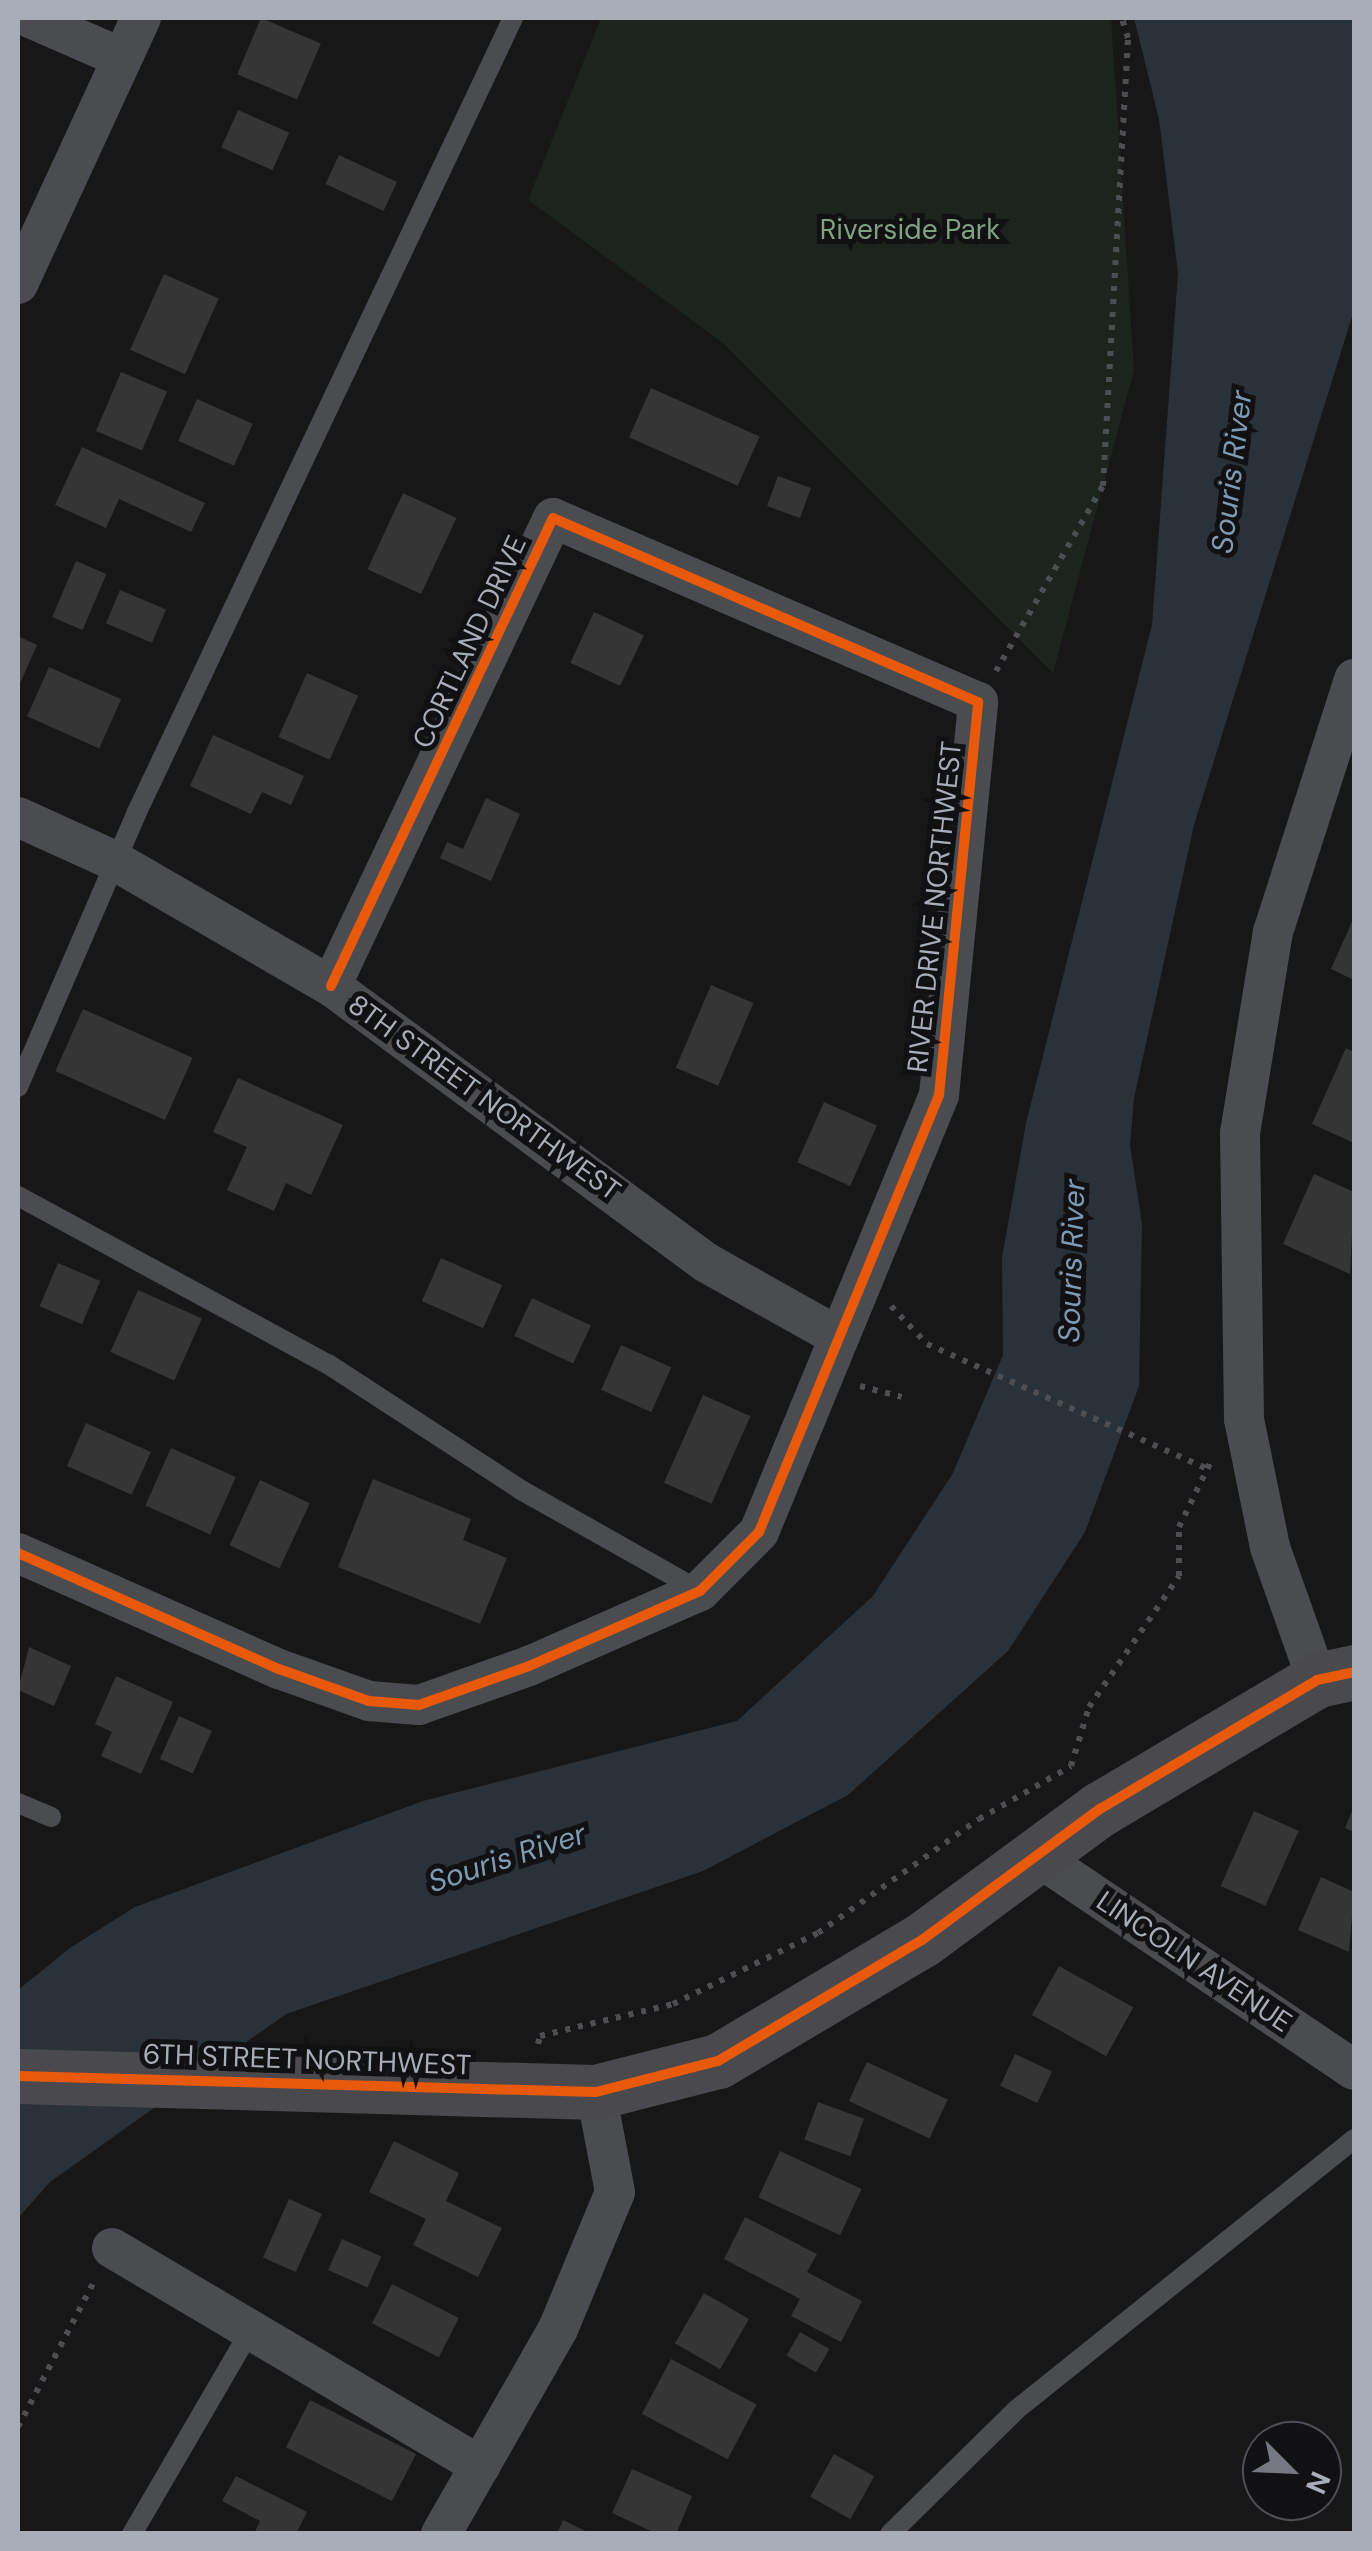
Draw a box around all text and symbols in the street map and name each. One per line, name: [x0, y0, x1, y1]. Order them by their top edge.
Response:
park label: Riverside Park: [820, 213, 1000, 247]
water label: Souris River: [1204, 389, 1260, 555]
street label: CORTLAND DRIVE: [406, 530, 534, 754]
street label: RIVER DRIVE NORTHWEST: [901, 740, 969, 1074]
street label: 8TH STREET NORTHWEST: [341, 988, 627, 1208]
water label: Souris River: [1051, 1179, 1093, 1343]
water label: Souris River: [424, 1816, 590, 1900]
street label: LINCOLN AVENUE: [1090, 1884, 1298, 2040]
street label: 6TH STREET NORTHWEST: [142, 2037, 472, 2083]
north arrow: [1242, 2421, 1342, 2521]
text: N: [1297, 2466, 1339, 2499]

